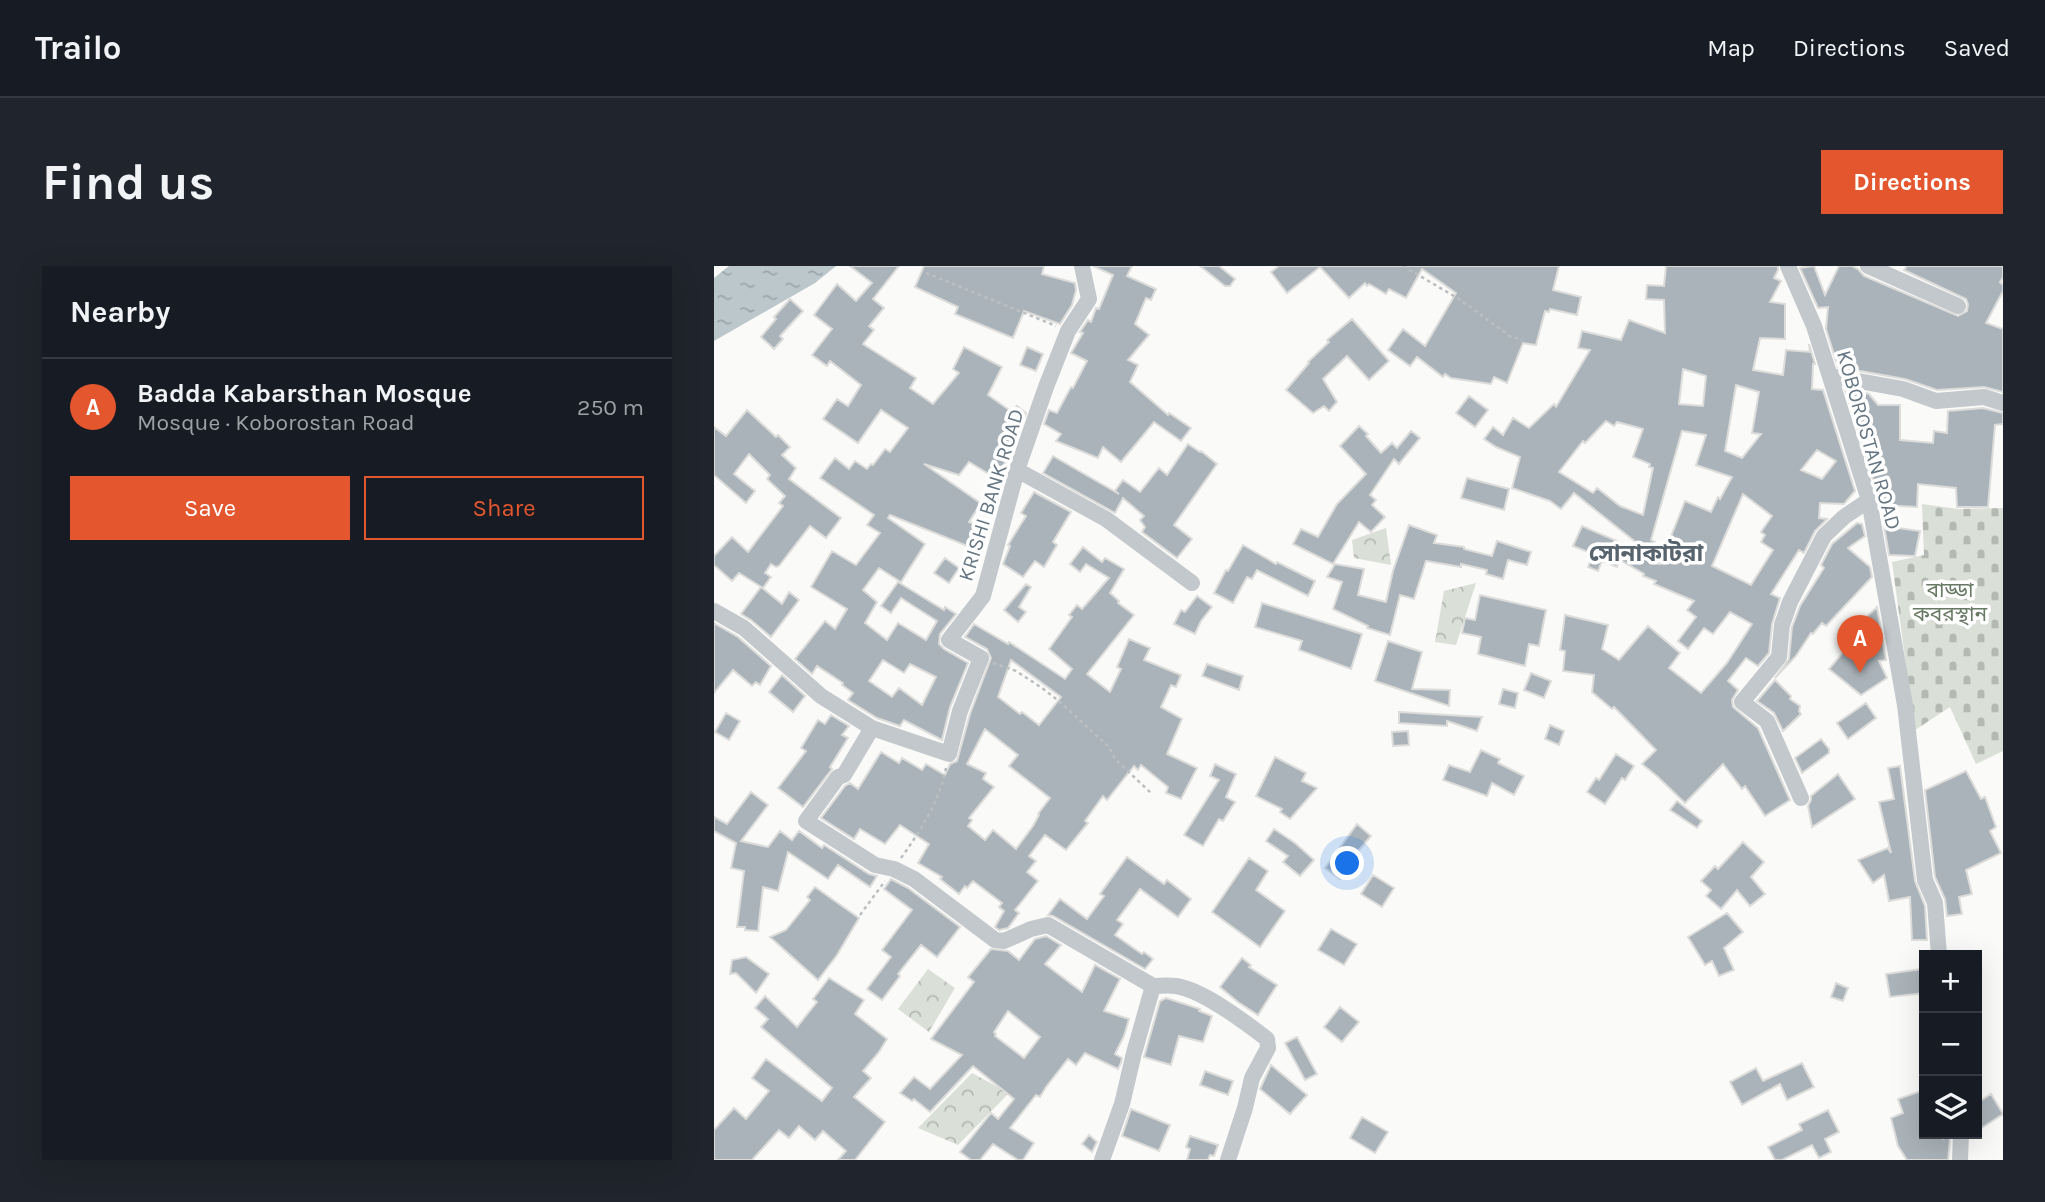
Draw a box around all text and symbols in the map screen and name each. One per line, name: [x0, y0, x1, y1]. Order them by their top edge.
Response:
text: Trailo: [35, 29, 122, 67]
text: Map: [1707, 34, 1755, 62]
text: Directions: [1793, 34, 1906, 62]
text: Saved: [1944, 34, 2010, 62]
button: Directions: [1821, 150, 2003, 214]
text: Find us: [42, 154, 214, 211]
text: Nearby: [70, 294, 170, 330]
street label: KOBOROSTAN ROAD: [1832, 348, 1906, 532]
text: Badda Kabarsthan Mosque: [137, 378, 472, 409]
text: A: [86, 394, 100, 421]
text: 250 m: [577, 394, 644, 421]
street label: KRISHI BANK ROAD: [953, 406, 1029, 584]
text: Mosque · Koborostan Road: [137, 409, 415, 436]
button: Save: [70, 476, 350, 540]
button: Share: [364, 476, 644, 540]
district label: সোনাকাটরা: [1589, 539, 1704, 567]
park label: বাড্ডা কবরস্থান: [1912, 578, 1987, 626]
pin: A: [1837, 615, 1883, 673]
your location: [1330, 846, 1364, 880]
map controls: [1919, 950, 1982, 1139]
button: +: [1919, 950, 1982, 1013]
button: −: [1919, 1013, 1982, 1076]
button: layers: [1919, 1076, 1982, 1139]

